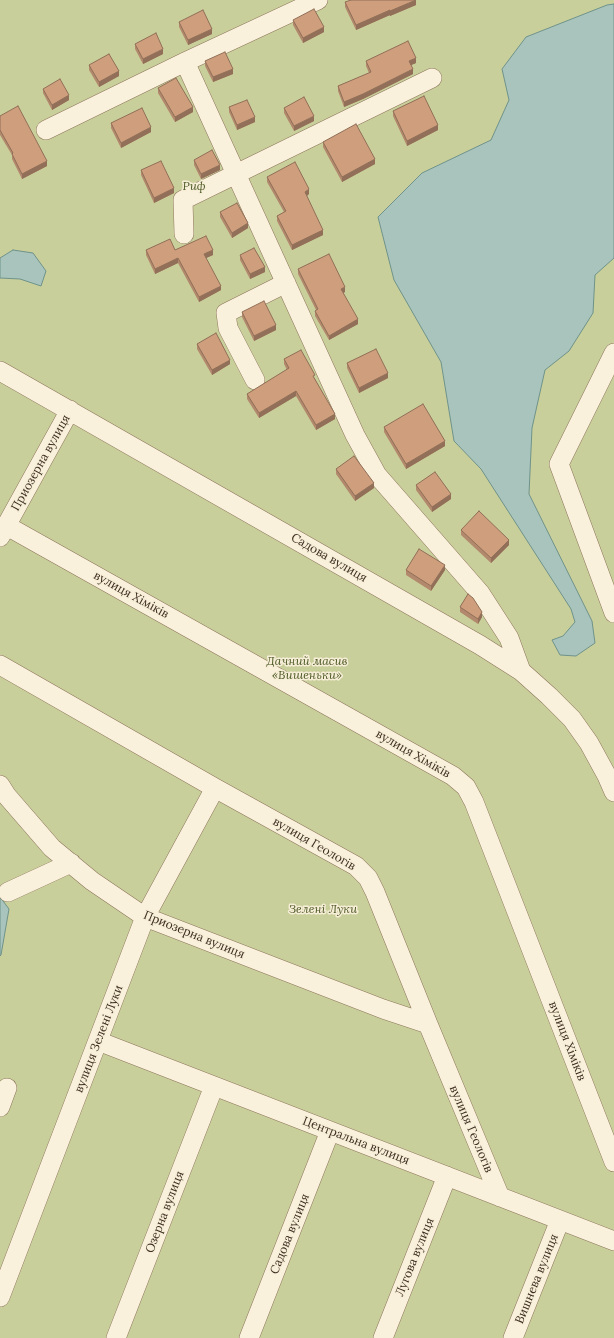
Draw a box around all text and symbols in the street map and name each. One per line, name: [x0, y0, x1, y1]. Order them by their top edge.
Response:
park label: Риф: [182, 180, 206, 194]
street label: Приозерна вулиця: [9, 412, 73, 514]
street label: Садова вулиця: [288, 530, 370, 586]
street label: вулиця Хіміків: [91, 568, 171, 622]
park label: Дачний масив «Вишеньки»: [267, 655, 347, 683]
street label: вулиця Хіміків: [373, 727, 453, 781]
street label: вулиця Геологів: [270, 814, 358, 874]
park label: Зелені Луки: [289, 903, 357, 917]
street label: Приозерна вулиця: [141, 908, 247, 962]
street label: вулиця Зелені Луки: [72, 983, 126, 1095]
street label: вулиця Хіміків: [545, 999, 589, 1083]
street label: вулиця Геологів: [446, 1083, 496, 1175]
street label: Центральна вулиця: [301, 1114, 411, 1168]
street label: Озерна вулиця: [143, 1169, 187, 1255]
street label: Садова вулиця: [267, 1192, 313, 1276]
street label: Лугова вулиця: [393, 1216, 437, 1298]
street label: Вишнева вулиця: [512, 1232, 562, 1326]

